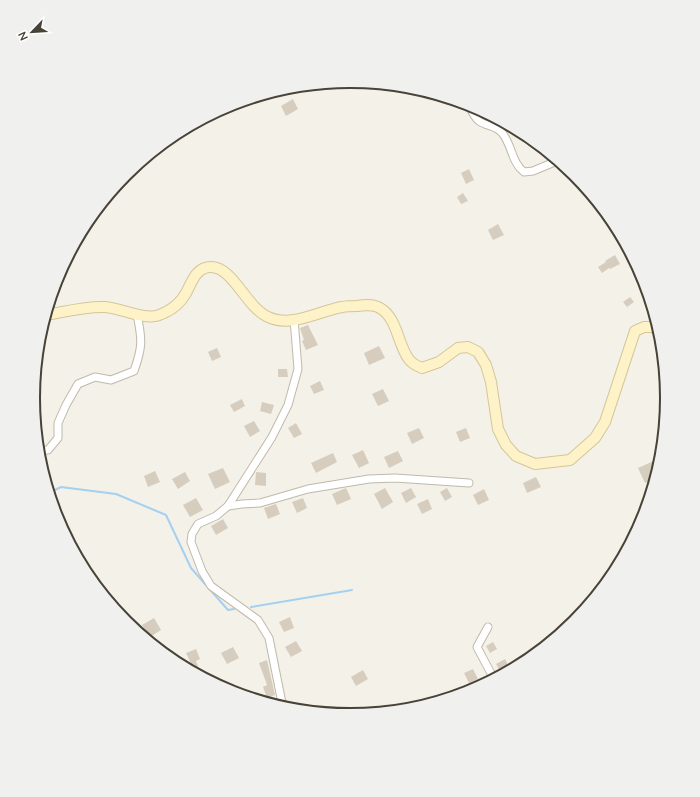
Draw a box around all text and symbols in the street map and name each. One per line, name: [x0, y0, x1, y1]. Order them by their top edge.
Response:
north arrow: [12, 12, 52, 52]
text: N: [15, 29, 32, 43]

